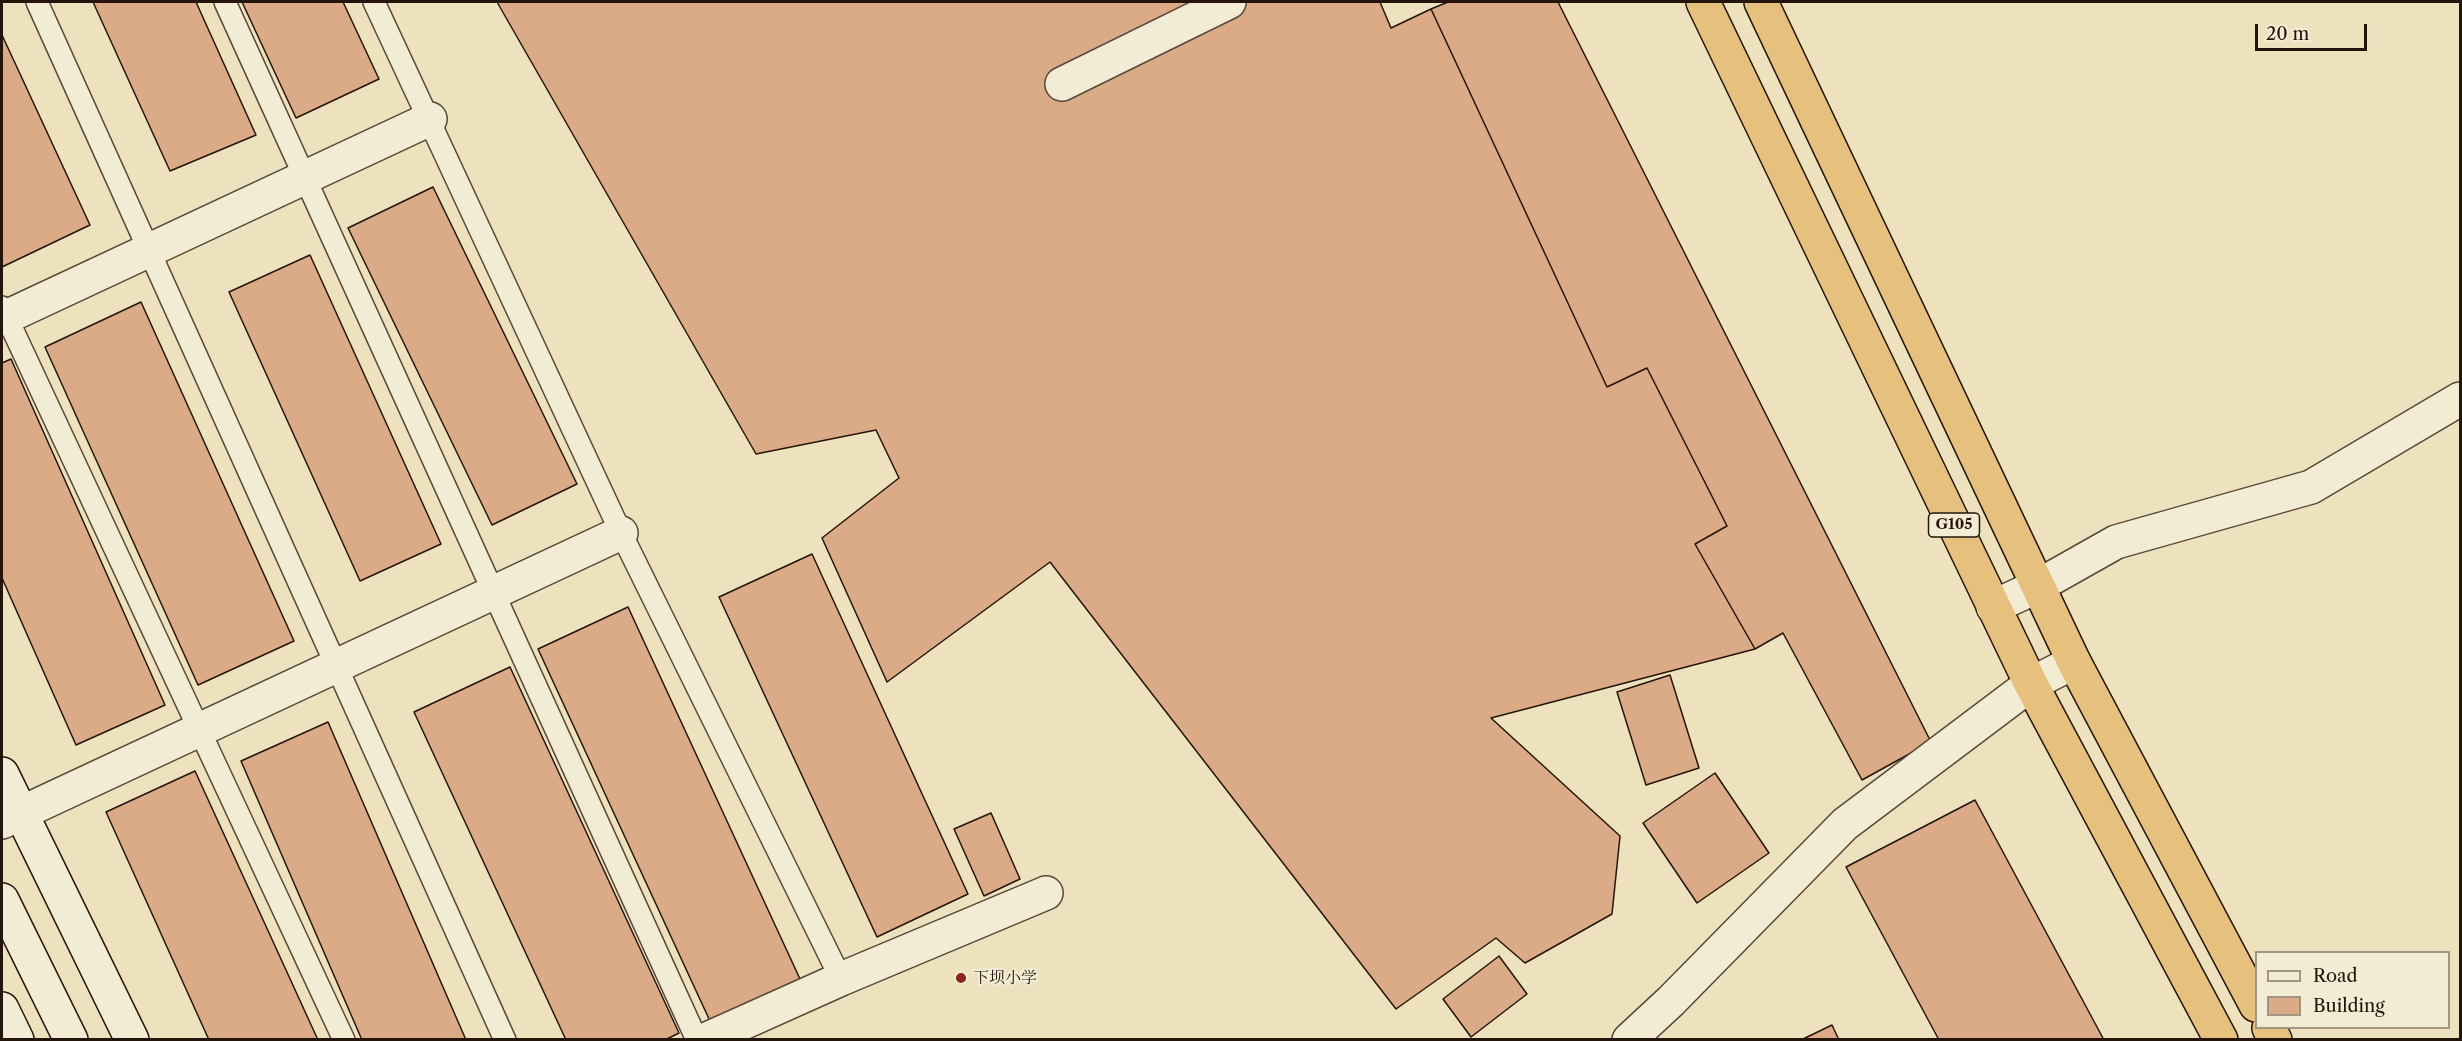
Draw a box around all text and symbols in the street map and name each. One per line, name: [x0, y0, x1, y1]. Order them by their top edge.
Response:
scale bar: [2258, 12, 2370, 50]
text: 20 m: [2266, 23, 2309, 45]
road number: G105: [1928, 513, 1980, 537]
legend: [2255, 951, 2450, 1029]
text: Road: [2313, 965, 2358, 987]
place label: 下坝小学: [973, 968, 1037, 988]
marker: 下坝小学: [954, 971, 968, 985]
text: Building: [2313, 995, 2385, 1017]

